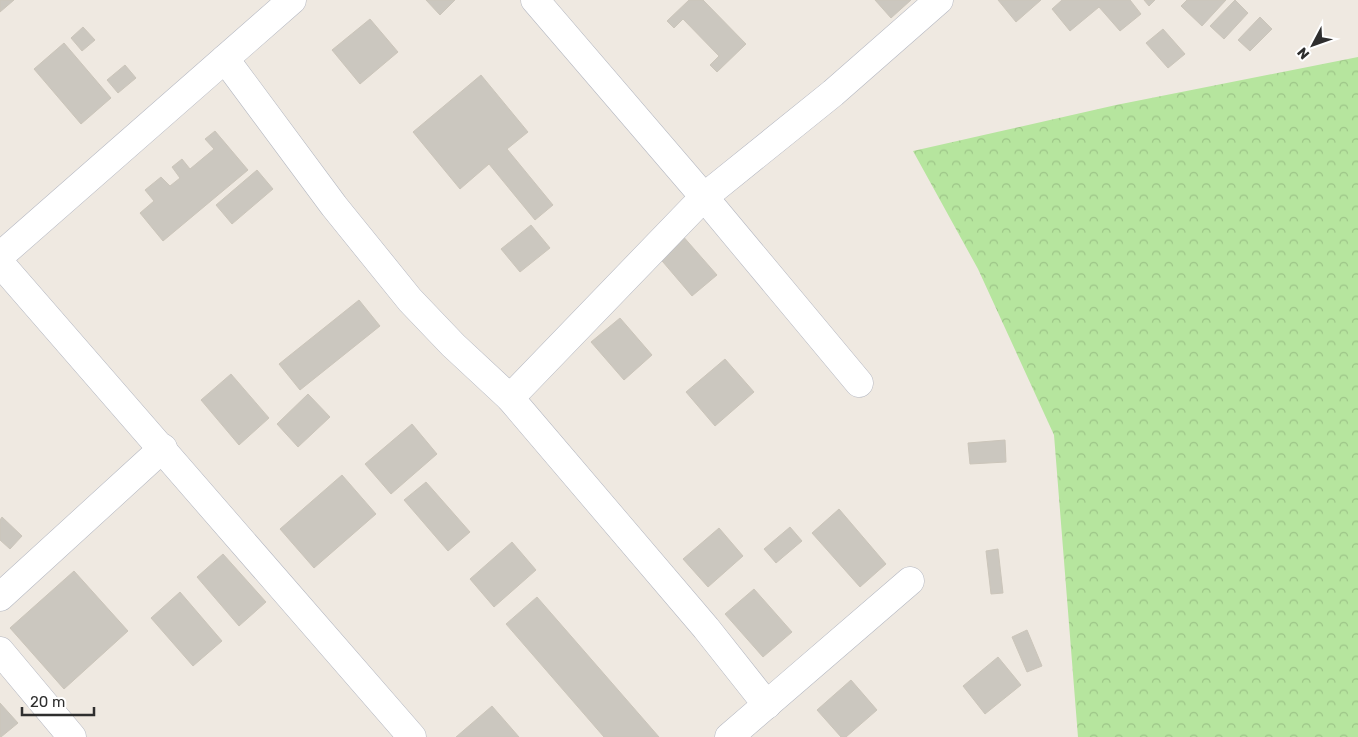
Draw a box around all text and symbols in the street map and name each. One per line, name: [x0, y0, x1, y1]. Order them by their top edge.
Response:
north arrow: [1288, 20, 1338, 70]
text: N: [1294, 44, 1313, 63]
scale bar: [22, 684, 95, 716]
text: 20 m: [30, 693, 65, 711]

